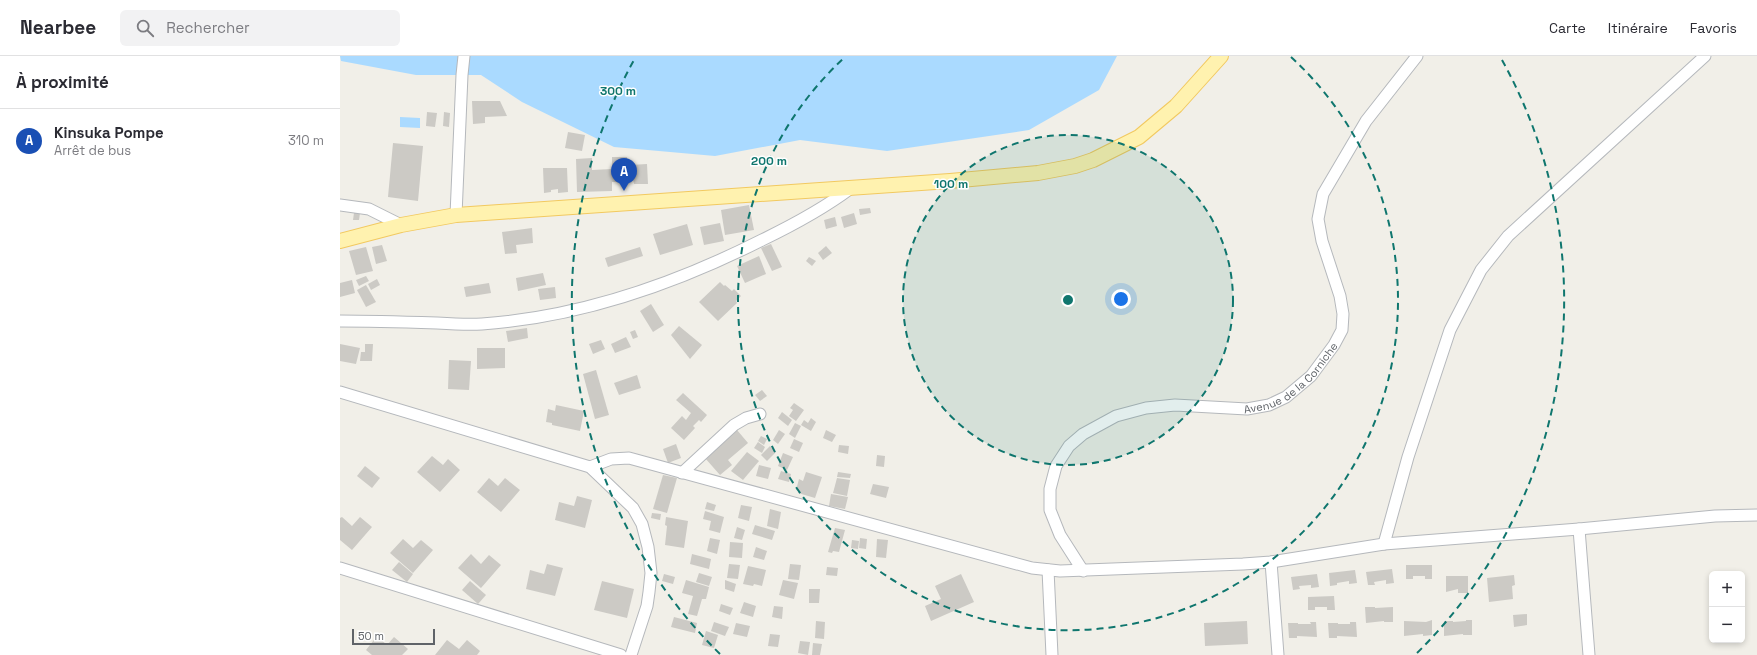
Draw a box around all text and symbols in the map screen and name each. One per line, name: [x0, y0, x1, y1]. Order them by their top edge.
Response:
search box: [120, 10, 400, 46]
text: Nearbee: [20, 15, 96, 40]
icon: search: [134, 17, 156, 39]
text: Rechercher: [166, 18, 250, 37]
text: Carte: [1549, 19, 1586, 37]
text: Itinéraire: [1608, 19, 1668, 37]
text: Favoris: [1690, 19, 1737, 37]
text: À proximité: [16, 71, 109, 93]
text: 300 m: [600, 83, 636, 99]
text: Kinsuka Pompe: [54, 123, 164, 142]
text: A: [25, 132, 33, 149]
text: 310 m: [288, 132, 324, 149]
text: Arrêt de bus: [54, 142, 131, 159]
text: 200 m: [751, 153, 787, 169]
pin: A: [611, 158, 637, 191]
text: 100 m: [934, 176, 968, 192]
your location: [1111, 289, 1131, 309]
centre of rings: [1061, 293, 1075, 307]
street label: Avenue de la Corniche: [1243, 340, 1341, 416]
map controls: [1709, 571, 1745, 643]
button: +: [1709, 571, 1745, 607]
button: −: [1709, 607, 1745, 643]
scale bar: [352, 627, 435, 646]
text: 50 m: [358, 629, 384, 643]

